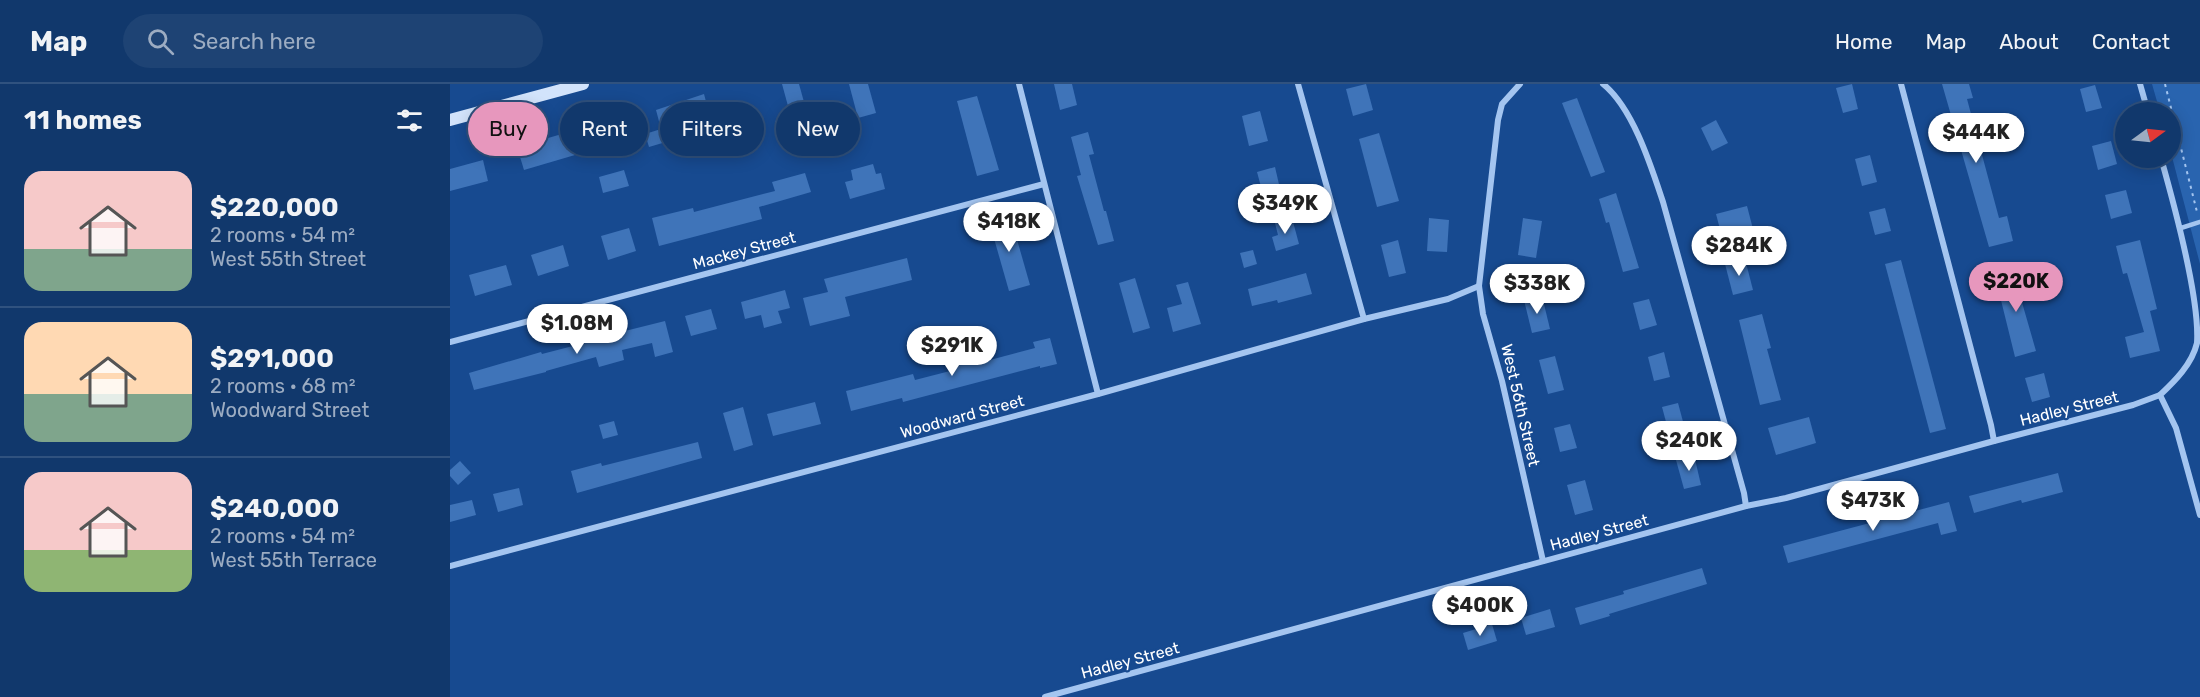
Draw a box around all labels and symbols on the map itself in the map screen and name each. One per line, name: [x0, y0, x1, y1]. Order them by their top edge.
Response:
north arrow: [2115, 102, 2181, 168]
pin: $444K: [1934, 113, 2018, 164]
pin: $349K: [1243, 184, 1327, 235]
pin: $418K: [967, 202, 1051, 253]
pin: $284K: [1697, 226, 1781, 277]
street label: Mackey Street: [691, 228, 798, 273]
pin: $220K: [1974, 262, 2058, 313]
pin: $338K: [1495, 264, 1579, 315]
pin: $1.08M: [528, 304, 626, 355]
pin: $291K: [910, 326, 994, 377]
street label: West 56th Street: [1497, 342, 1544, 468]
street label: Hadley Street: [2018, 387, 2120, 430]
street label: Woodward Street: [898, 391, 1026, 442]
pin: $240K: [1647, 421, 1731, 472]
pin: $473K: [1831, 481, 1915, 532]
street label: Hadley Street: [1548, 510, 1650, 555]
pin: $400K: [1438, 586, 1522, 637]
street label: Hadley Street: [1079, 638, 1181, 683]

